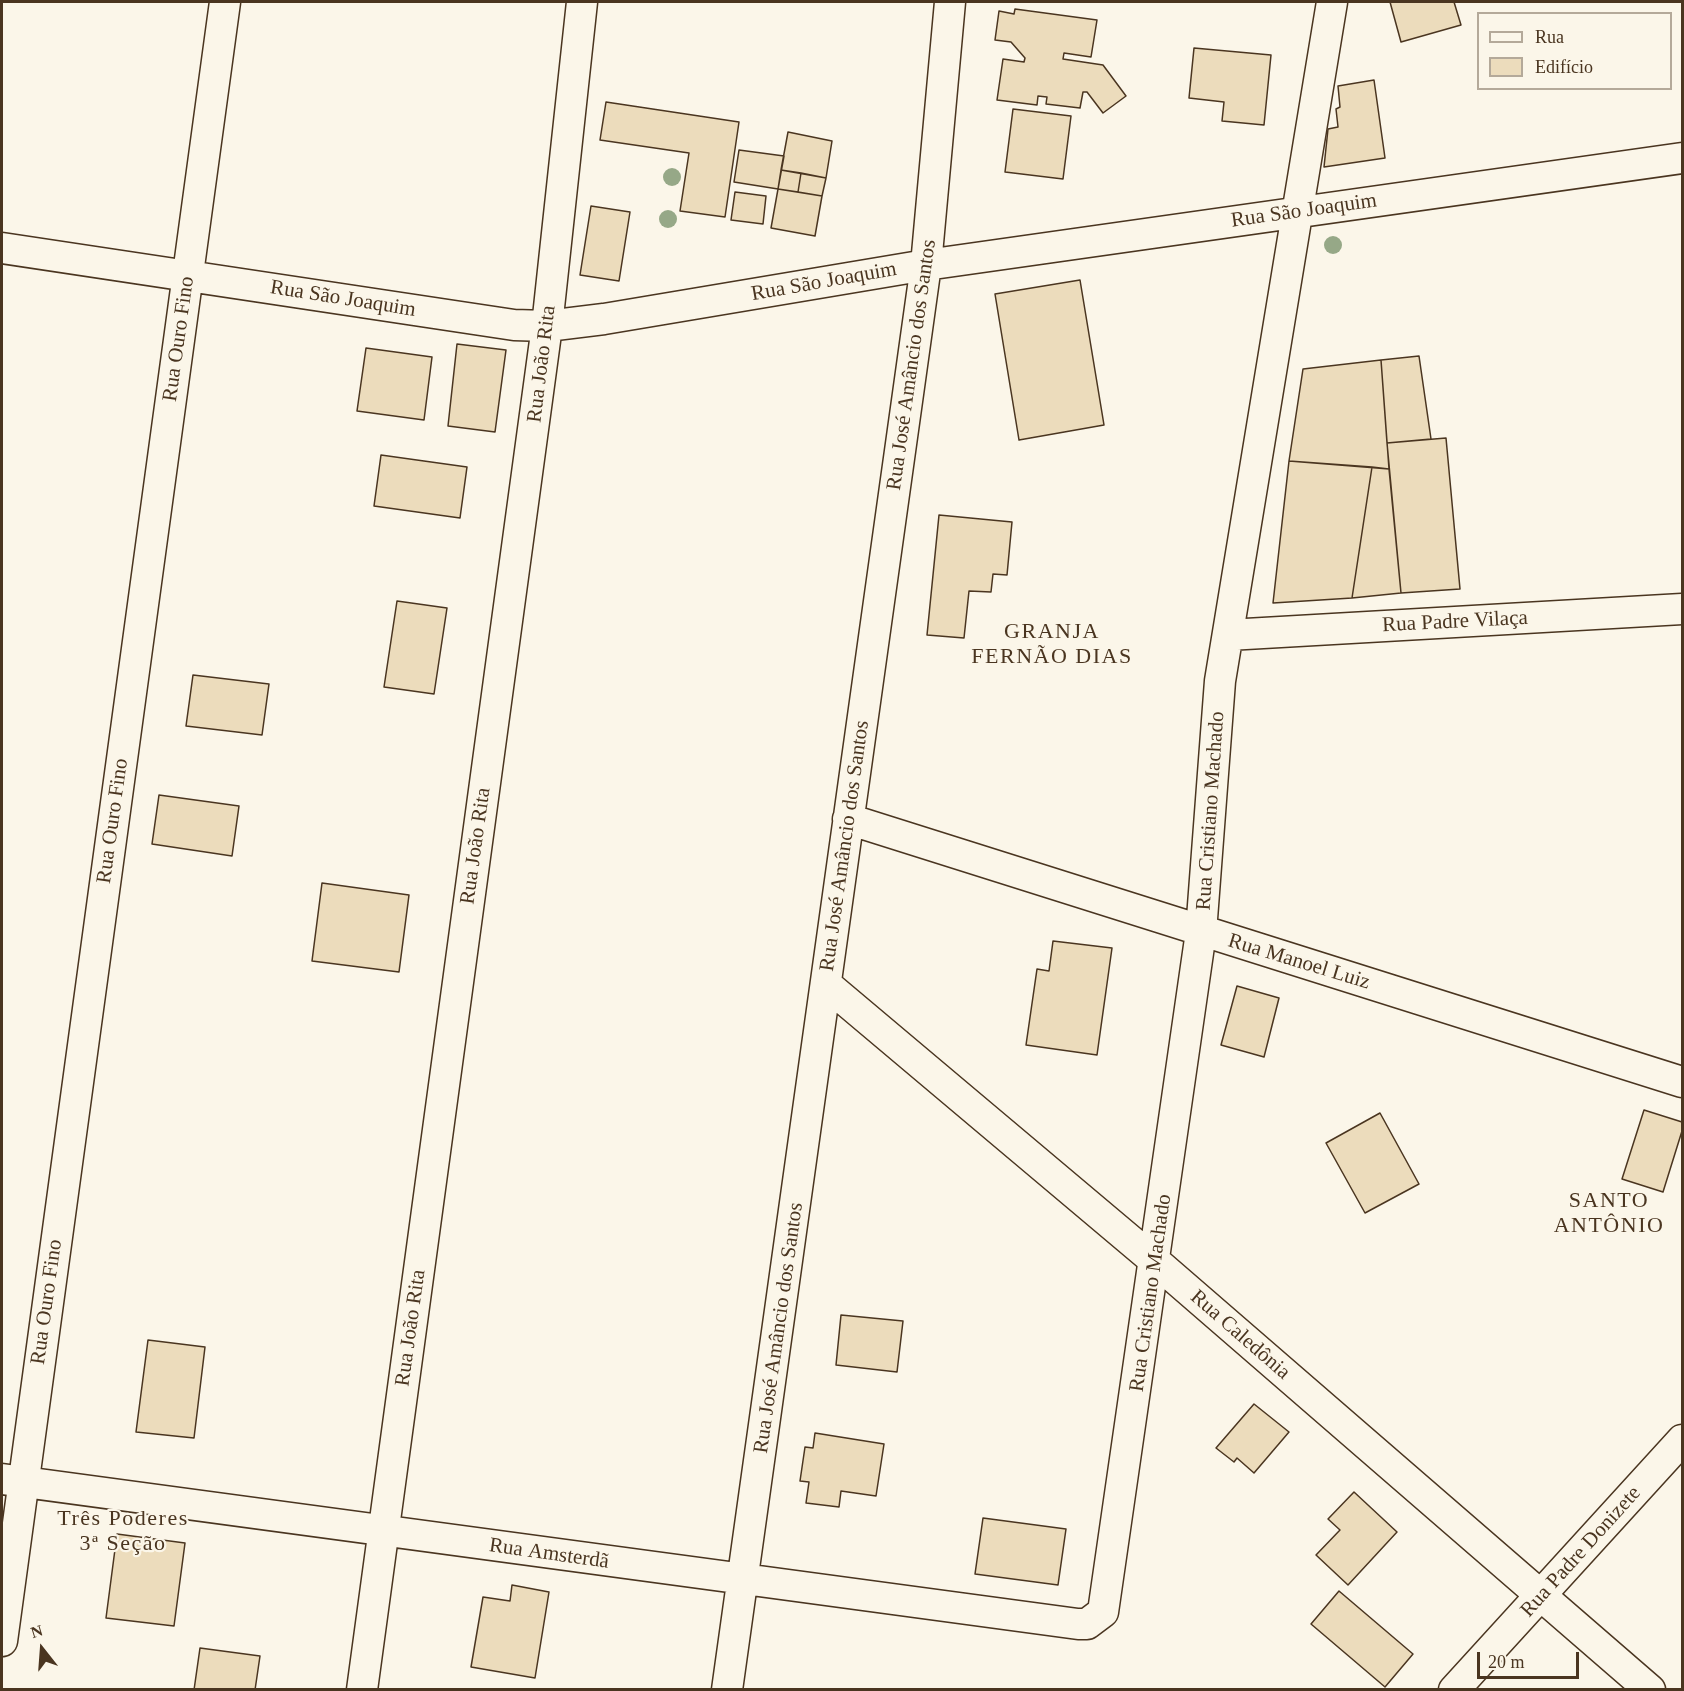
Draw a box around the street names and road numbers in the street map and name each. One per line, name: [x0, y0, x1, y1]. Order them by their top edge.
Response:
street label: Rua São Joaquim: [1229, 188, 1379, 234]
street label: Rua José Amâncio dos Santos: [882, 238, 942, 492]
street label: Rua São Joaquim: [749, 257, 899, 307]
street label: Rua Ouro Fino: [158, 275, 200, 403]
street label: Rua São Joaquim: [268, 275, 418, 323]
street label: Rua João Rita: [522, 304, 562, 424]
street label: Rua Padre Vilaça: [1382, 606, 1528, 638]
street label: Rua Cristiano Machado: [1191, 711, 1231, 911]
street label: Rua José Amâncio dos Santos: [815, 719, 875, 973]
street label: Rua Ouro Fino: [92, 757, 134, 885]
street label: Rua João Rita: [455, 786, 497, 906]
street label: Rua Manoel Luiz: [1225, 928, 1373, 996]
street label: Rua Cristiano Machado: [1125, 1192, 1177, 1394]
street label: Rua José Amâncio dos Santos: [749, 1201, 809, 1455]
street label: Rua Ouro Fino: [26, 1238, 68, 1366]
street label: Rua João Rita: [390, 1268, 432, 1388]
street label: Rua Caledônia: [1185, 1285, 1295, 1385]
street label: Rua Padre Donizete: [1515, 1481, 1647, 1623]
street label: Rua Amsterdã: [487, 1533, 611, 1575]

